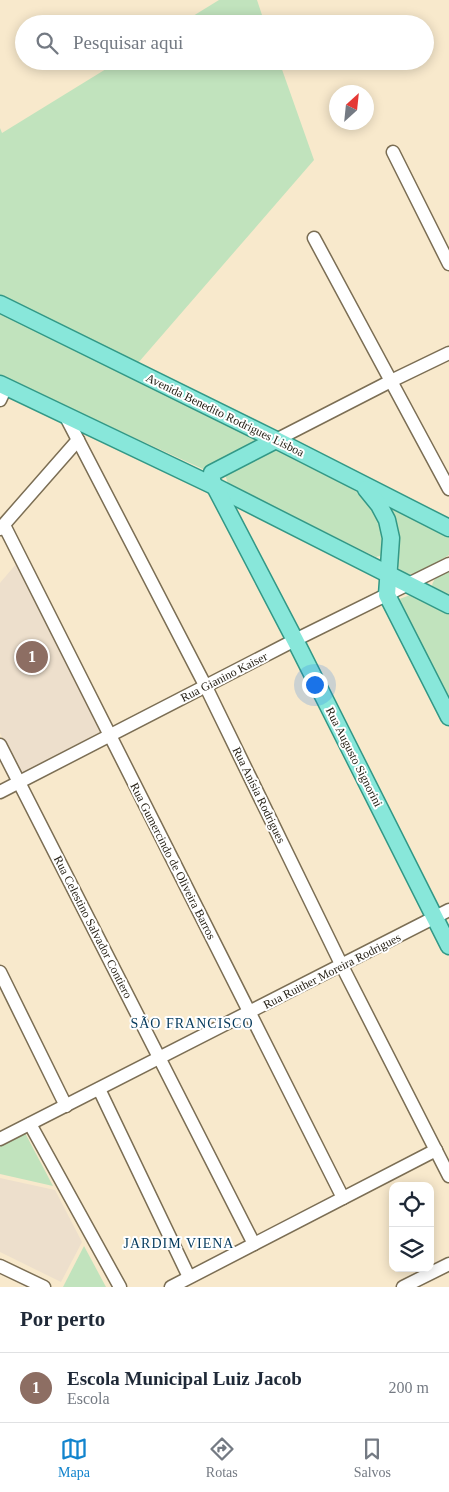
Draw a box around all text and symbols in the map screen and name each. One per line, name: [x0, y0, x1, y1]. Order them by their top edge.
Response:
search box: [15, 15, 434, 70]
icon: search: [33, 29, 61, 57]
text: Pesquisar aqui: [73, 32, 183, 53]
north arrow: [329, 85, 374, 130]
street label: Avenida Benedito Rodrigues Lisboa: [144, 371, 307, 460]
pin: 1: [16, 638, 48, 676]
street label: Rua Gianino Kaiser: [178, 649, 270, 705]
your location: [302, 672, 328, 698]
street label: Rua Augusto Signorini: [323, 705, 386, 810]
street label: Rua Anísia Rodrigues: [230, 745, 289, 846]
street label: Rua Gumercindo de Oliveira Barros: [127, 780, 219, 942]
street label: Rua Celestino Salvador Contiero: [51, 853, 135, 1001]
street label: Rua Ruither Moreira Rodrigues: [261, 930, 403, 1012]
district label: SÃO FRANCISCO: [130, 1016, 254, 1031]
map controls: [389, 1182, 434, 1272]
button: locate: [389, 1182, 434, 1227]
button: layers: [389, 1227, 434, 1272]
district label: JARDIM VIENA: [124, 1236, 234, 1251]
text: Por perto: [20, 1307, 105, 1331]
text: Escola Municipal Luiz Jacob: [67, 1368, 302, 1389]
text: 1: [32, 1379, 40, 1396]
text: 200 m: [389, 1379, 429, 1396]
text: Escola: [67, 1390, 110, 1407]
tab: Mapa: [58, 1435, 90, 1481]
tab: Rotas: [206, 1435, 238, 1481]
tab: Salvos: [354, 1435, 391, 1481]

